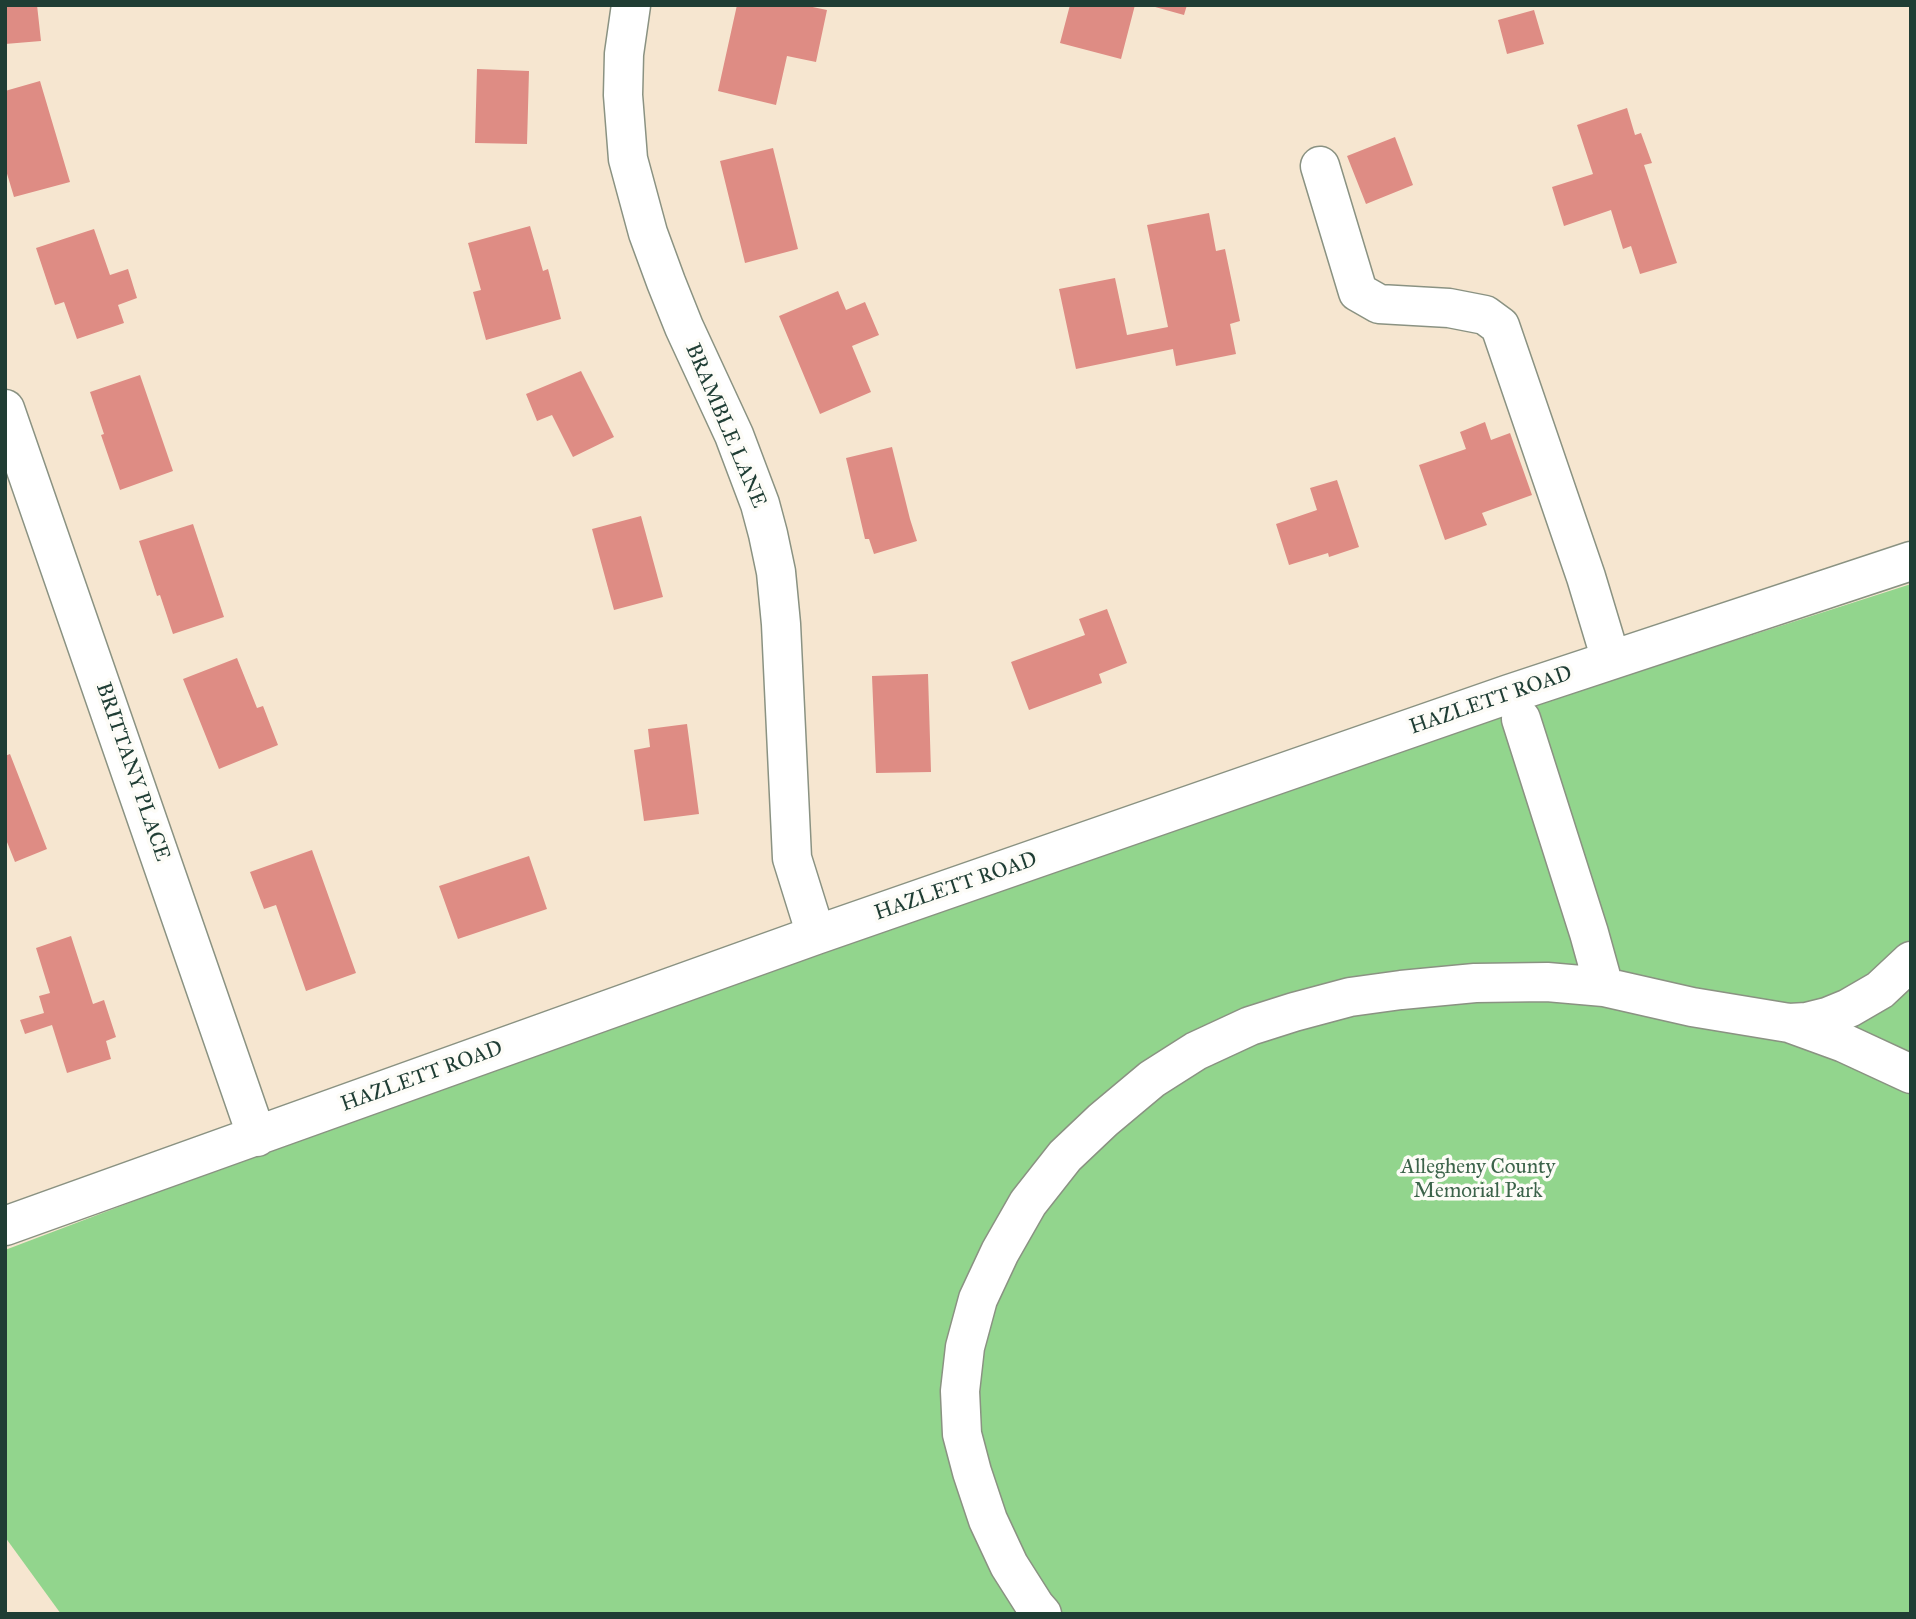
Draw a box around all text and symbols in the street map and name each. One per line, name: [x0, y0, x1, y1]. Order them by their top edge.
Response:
street label: BRAMBLE LANE: [679, 340, 771, 512]
street label: HAZLETT ROAD: [1406, 661, 1576, 741]
street label: BRITTANY PLACE: [90, 679, 174, 865]
street label: HAZLETT ROAD: [871, 847, 1041, 927]
street label: HAZLETT ROAD: [338, 1036, 506, 1118]
park label: Allegheny County Memorial Park: [1401, 1155, 1555, 1205]

